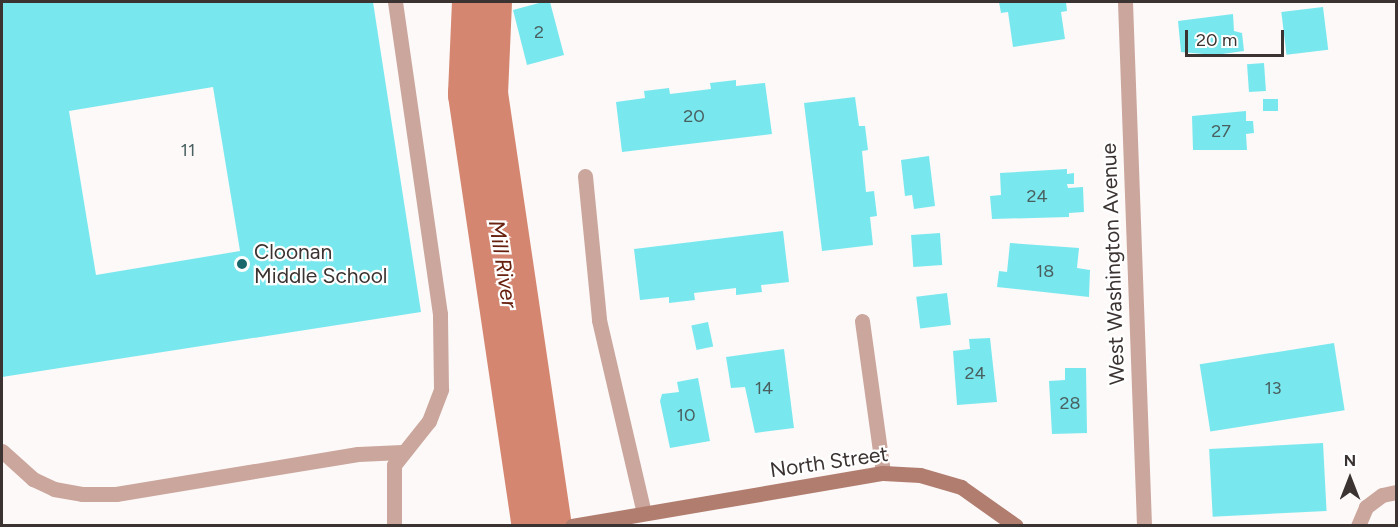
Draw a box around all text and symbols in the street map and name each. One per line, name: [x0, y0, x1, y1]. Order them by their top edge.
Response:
scale bar: [1188, 18, 1287, 56]
house number: 2: [534, 21, 544, 43]
text: 20 m: [1196, 29, 1237, 51]
house number: 20: [683, 105, 705, 127]
house number: 27: [1211, 120, 1231, 142]
house number: 11: [181, 139, 195, 161]
street label: West Washington Avenue: [1096, 143, 1130, 385]
house number: 24: [1026, 185, 1048, 207]
water label: Mill River: [483, 218, 523, 310]
place label: Cloonan Middle School: [254, 239, 387, 289]
marker: Cloonan Middle School: [235, 257, 249, 271]
house number: 18: [1036, 260, 1054, 282]
house number: 24: [964, 362, 986, 384]
house number: 14: [755, 377, 773, 399]
house number: 13: [1264, 377, 1282, 399]
house number: 28: [1059, 392, 1081, 414]
house number: 10: [677, 404, 695, 426]
street label: North Street: [768, 441, 890, 483]
north arrow: [1320, 449, 1380, 509]
text: N: [1344, 451, 1356, 470]

